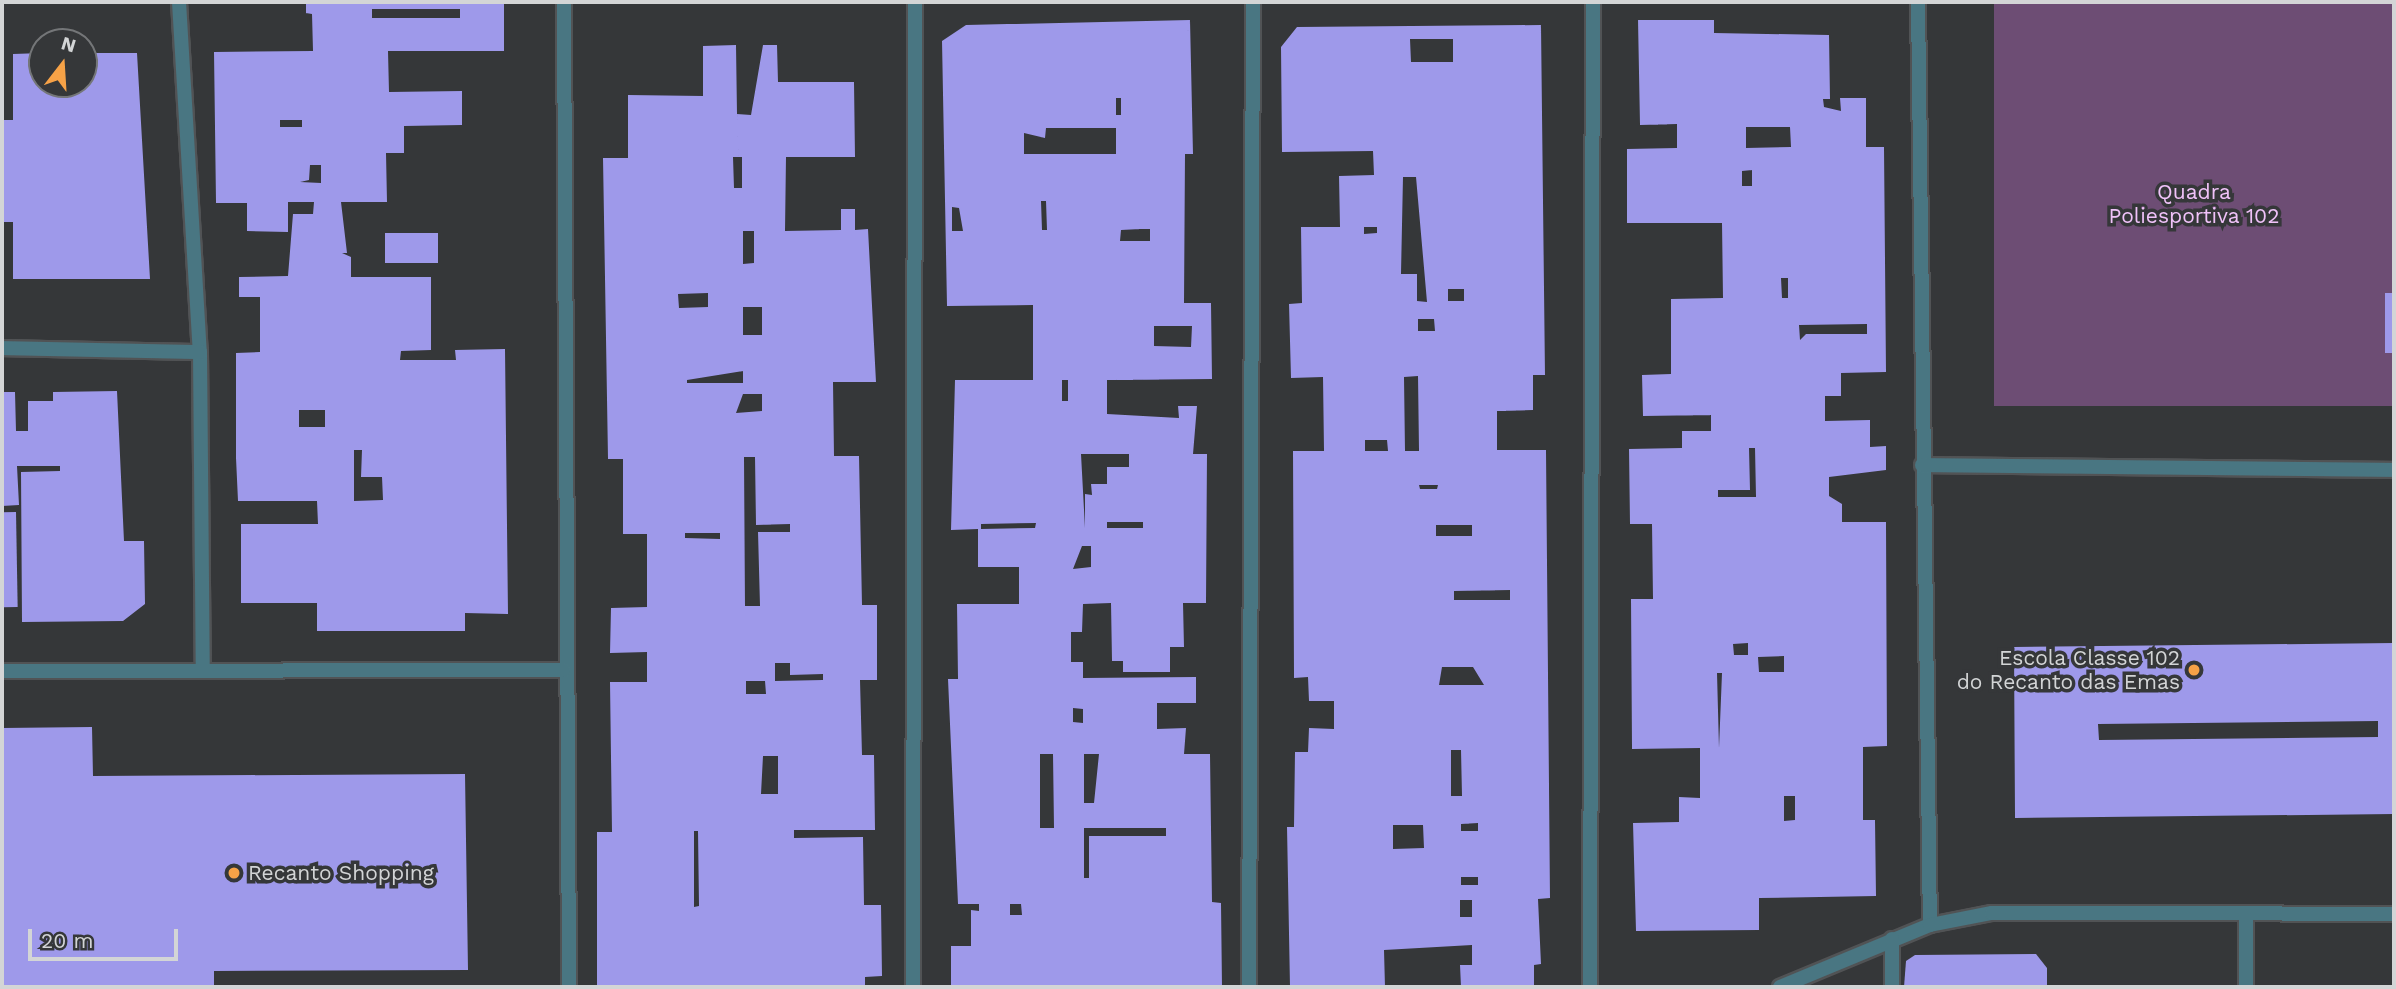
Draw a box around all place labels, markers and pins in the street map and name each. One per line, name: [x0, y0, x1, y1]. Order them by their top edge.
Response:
place label: Escola Classe 102 do Recanto das Emas: [1957, 645, 2180, 695]
marker: Escola Classe 102 do Recanto das Emas: [2186, 662, 2202, 678]
place label: Recanto Shopping: [248, 860, 434, 886]
marker: Recanto Shopping: [226, 865, 242, 881]

